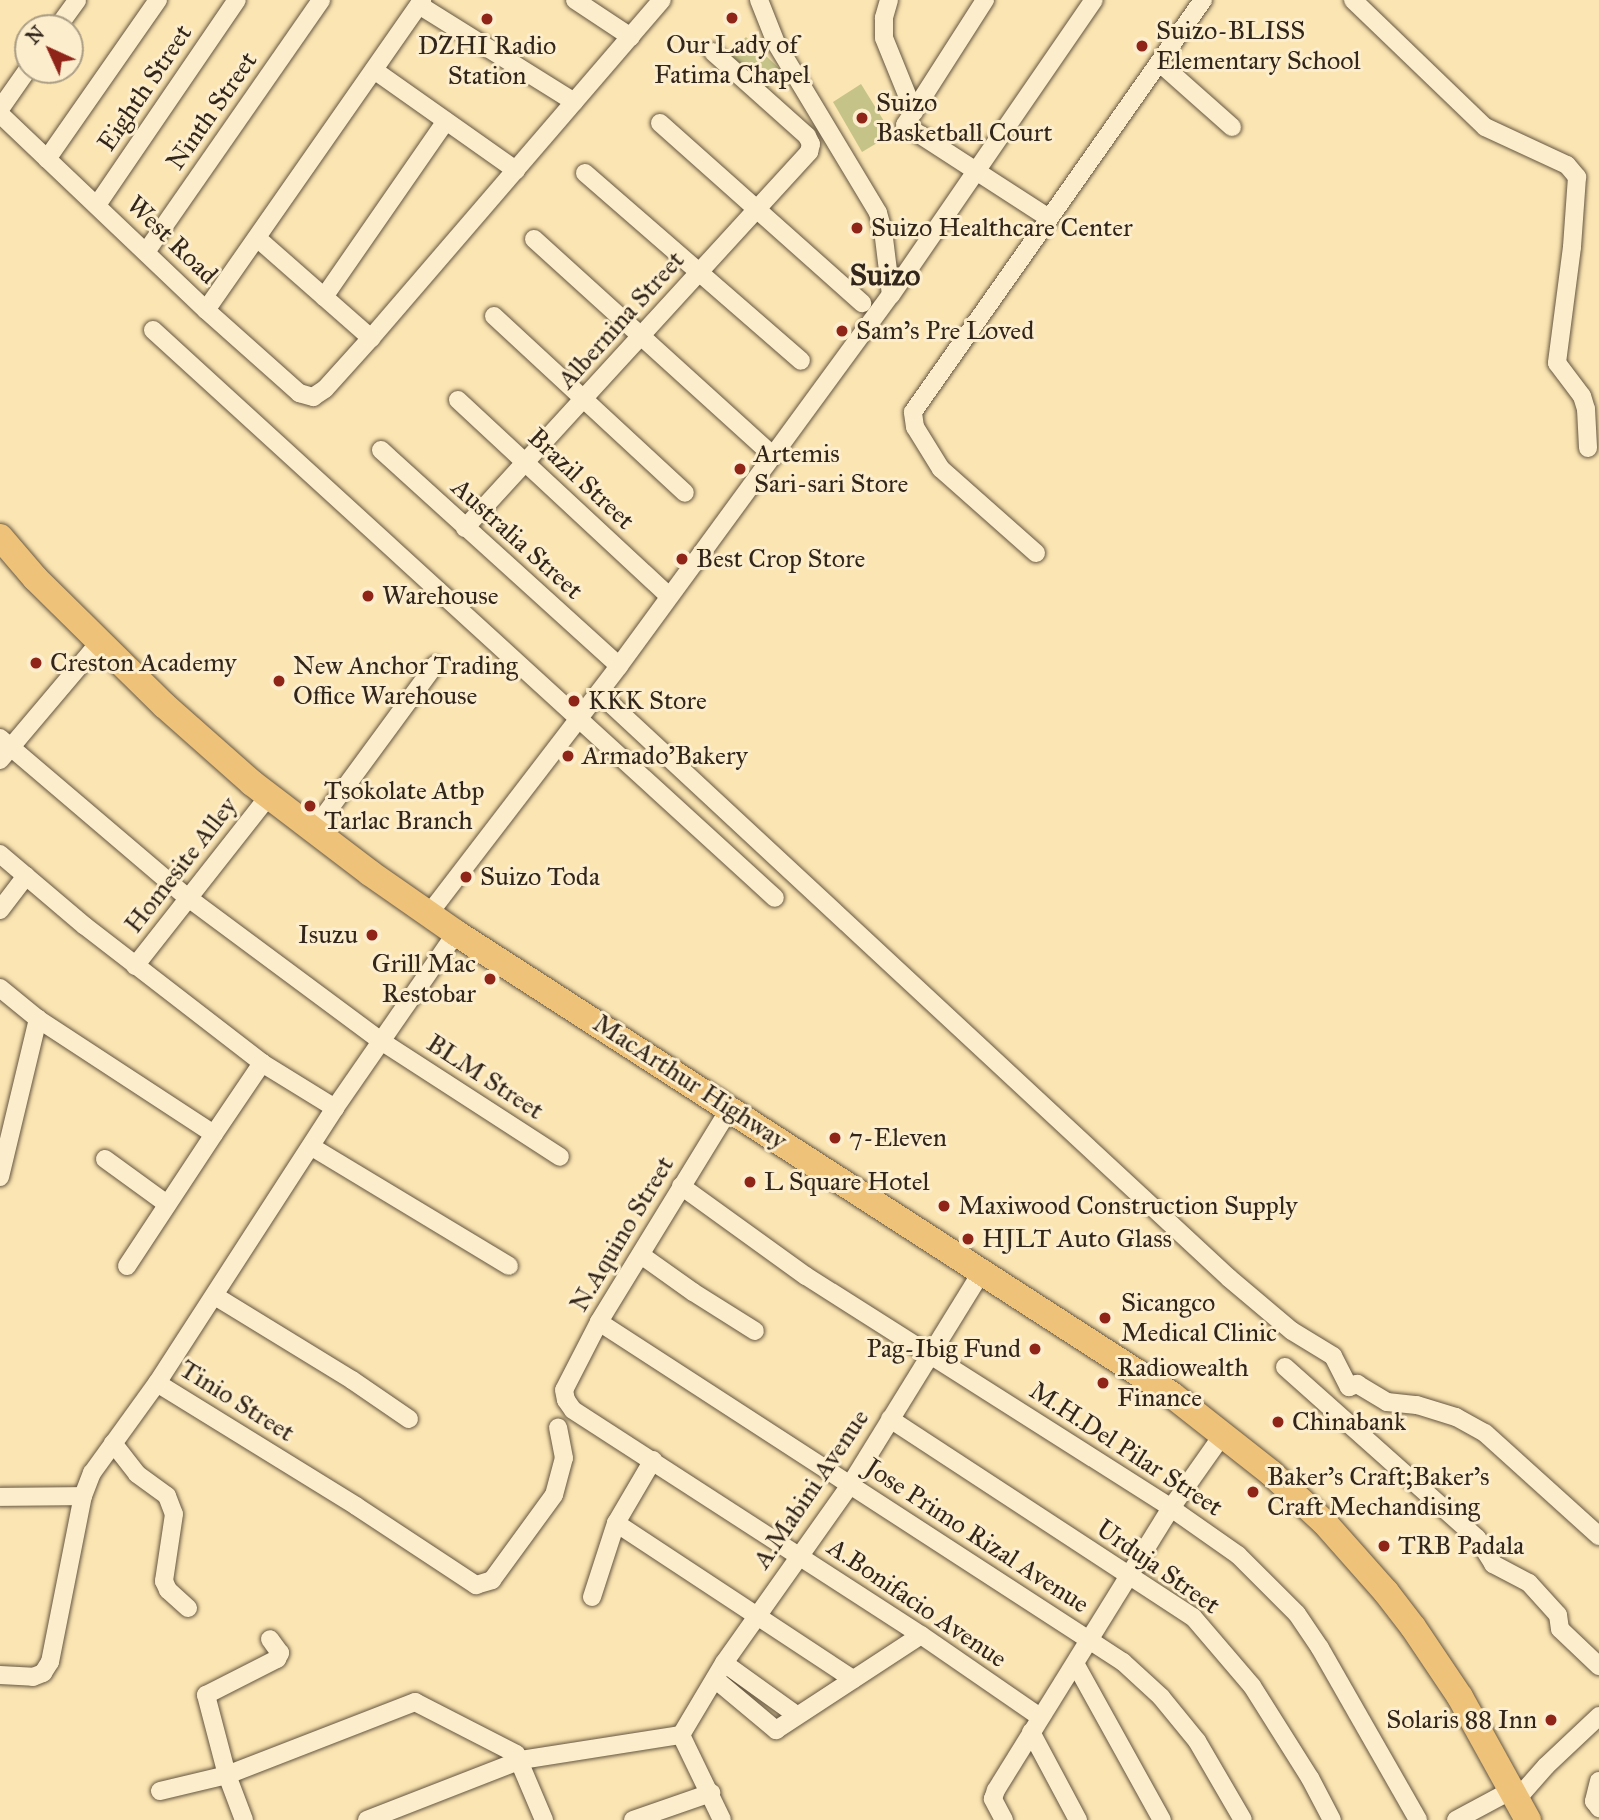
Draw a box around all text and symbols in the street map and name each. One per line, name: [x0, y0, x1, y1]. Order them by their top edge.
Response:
marker: Our Lady of Fatima Chapel: [724, 10, 740, 26]
marker: DZHI Radio Station: [479, 11, 495, 27]
north arrow: [14, 14, 84, 84]
place label: Suizo-BLISS Elementary School: [1156, 15, 1360, 76]
street label: Eighth Street: [91, 19, 199, 157]
text: N: [21, 21, 49, 49]
place label: Our Lady of Fatima Chapel: [654, 29, 810, 90]
place label: DZHI Radio Station: [418, 30, 556, 92]
marker: Suizo-BLISS Elementary School: [1134, 38, 1150, 54]
street label: Ninth Street: [160, 46, 264, 176]
place label: Suizo Basketball Court: [876, 87, 1053, 148]
marker: Suizo Basketball Court: [854, 110, 870, 126]
street label: West Road: [120, 189, 224, 291]
place label: Suizo Healthcare Center: [871, 212, 1133, 244]
marker: Suizo Healthcare Center: [849, 220, 865, 236]
street label: Albernina Street: [551, 245, 691, 395]
district label: Suizo: [850, 257, 920, 293]
place label: Sam's Pre Loved: [856, 315, 1034, 347]
marker: Sam's Pre Loved: [834, 323, 850, 339]
street label: Brazil Street: [521, 422, 641, 536]
place label: Artemis Sari-sari Store: [754, 438, 908, 500]
marker: Artemis Sari-sari Store: [732, 461, 748, 477]
street label: Australia Street: [445, 472, 589, 606]
place label: Best Crop Store: [696, 543, 865, 575]
marker: Best Crop Store: [674, 551, 690, 567]
place label: Warehouse: [382, 580, 499, 612]
marker: Warehouse: [360, 588, 376, 604]
place label: Creston Academy: [50, 647, 237, 679]
place label: New Anchor Trading Office Warehouse: [293, 650, 518, 712]
marker: Creston Academy: [28, 655, 44, 671]
marker: New Anchor Trading Office Warehouse: [271, 673, 287, 689]
place label: KKK Store: [588, 685, 707, 717]
marker: KKK Store: [566, 693, 582, 709]
place label: Armado'Bakery: [582, 740, 748, 772]
marker: Armado'Bakery: [560, 748, 576, 764]
place label: Tsokolate Atbp Tarlac Branch: [324, 775, 484, 836]
street label: Homesite Alley: [118, 791, 244, 939]
marker: Tsokolate Atbp Tarlac Branch: [302, 798, 318, 814]
place label: Suizo Toda: [480, 861, 600, 893]
marker: Suizo Toda: [458, 869, 474, 885]
place label: Isuzu: [298, 919, 358, 951]
marker: Isuzu: [364, 927, 380, 943]
place label: Grill Mac Restobar: [372, 948, 476, 1010]
marker: Grill Mac Restobar: [482, 971, 498, 987]
street label: MacArthur Highway: [587, 1008, 793, 1156]
street label: BLM Street: [421, 1028, 549, 1126]
place label: 7-Eleven: [849, 1122, 947, 1154]
marker: 7-Eleven: [827, 1130, 843, 1146]
street label: N.Aquino Street: [563, 1151, 681, 1317]
place label: L Square Hotel: [764, 1166, 930, 1198]
marker: L Square Hotel: [742, 1174, 758, 1190]
place label: Maxiwood Construction Supply: [958, 1190, 1297, 1222]
marker: Maxiwood Construction Supply: [936, 1198, 952, 1214]
place label: HJLT Auto Glass: [982, 1223, 1172, 1255]
marker: HJLT Auto Glass: [960, 1231, 976, 1247]
place label: Sicangco Medical Clinic: [1121, 1287, 1277, 1348]
marker: Sicangco Medical Clinic: [1095, 1308, 1115, 1328]
place label: Pag-Ibig Fund: [867, 1333, 1021, 1365]
marker: Pag-Ibig Fund: [1027, 1341, 1043, 1357]
place label: Radiowealth Finance: [1117, 1352, 1249, 1414]
street label: Tinio Street: [174, 1353, 300, 1449]
street label: M.H.Del Pilar Street: [1024, 1375, 1228, 1523]
marker: Radiowealth Finance: [1095, 1375, 1111, 1391]
street label: A.Mabini Avenue: [746, 1403, 876, 1575]
place label: Chinabank: [1292, 1406, 1406, 1438]
marker: Chinabank: [1270, 1414, 1286, 1430]
street label: Jose Primo Rizal Avenue: [859, 1452, 1095, 1620]
place label: Baker's Craft;Baker's Craft Mechandising: [1267, 1461, 1489, 1522]
marker: Baker's Craft;Baker's Craft Mechandising: [1245, 1484, 1261, 1500]
street label: Urduja Street: [1090, 1513, 1226, 1621]
place label: TRB Padala: [1398, 1530, 1524, 1562]
street label: A.Bonifacio Avenue: [822, 1532, 1012, 1674]
marker: TRB Padala: [1376, 1538, 1392, 1554]
place label: Solaris 88 Inn: [1386, 1704, 1537, 1736]
marker: Solaris 88 Inn: [1543, 1712, 1559, 1728]

